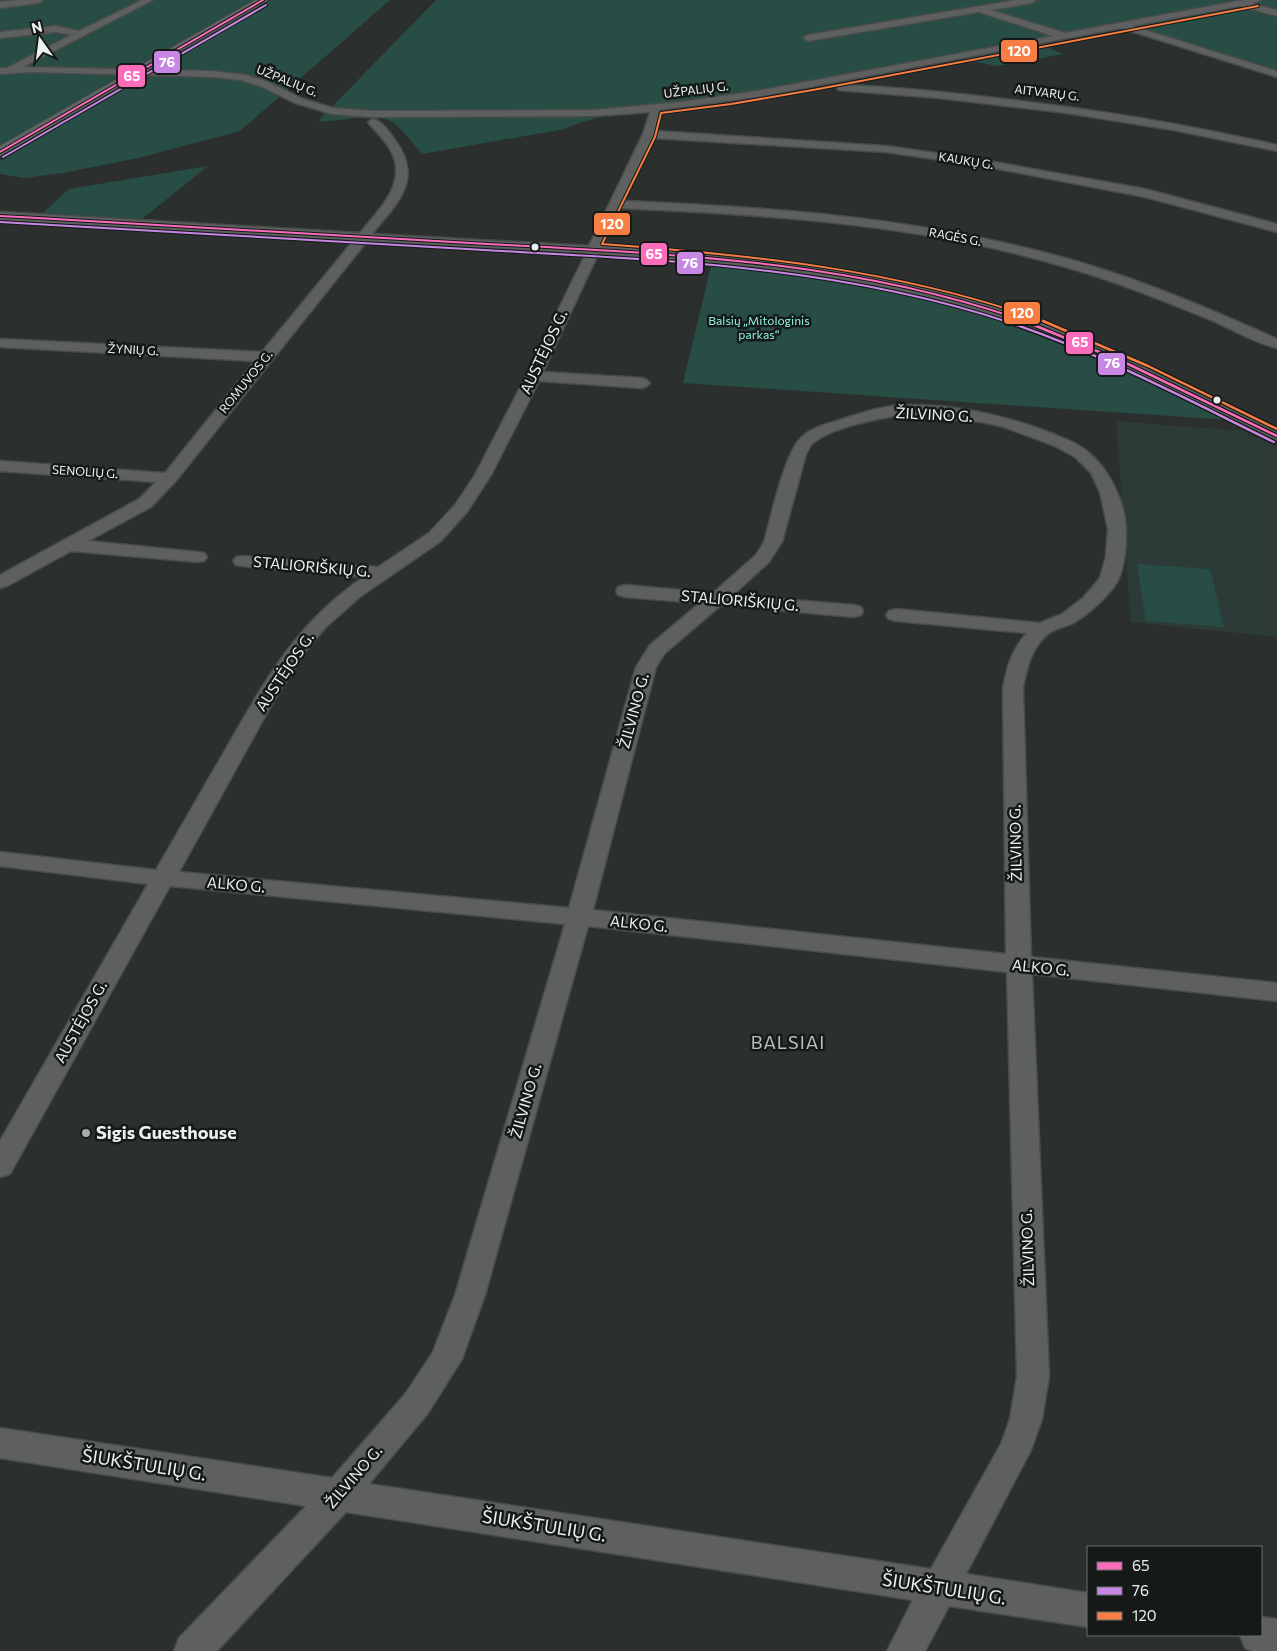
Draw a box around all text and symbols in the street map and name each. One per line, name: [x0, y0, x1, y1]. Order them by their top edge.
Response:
north arrow: [15, 15, 65, 65]
text: N: [30, 17, 44, 36]
line badge: 120: [1000, 39, 1038, 63]
text: 120: [1007, 42, 1031, 59]
line badge: 76: [153, 50, 181, 74]
text: 76: [159, 53, 175, 70]
street label: UŽPALIŲ G.: [255, 61, 320, 99]
line badge: 65: [117, 64, 146, 88]
text: 65: [124, 67, 140, 84]
street label: UŽPALIŲ G.: [663, 78, 729, 100]
street label: AITVARŲ G.: [1014, 81, 1081, 103]
street label: KAUKŲ G.: [938, 149, 995, 171]
line badge: 120: [593, 212, 631, 236]
text: 120: [600, 215, 624, 232]
street label: RAGĖS G.: [928, 224, 983, 248]
unlabelled marker: [530, 242, 540, 252]
line badge: 65: [640, 242, 668, 266]
text: 65: [646, 245, 662, 262]
line badge: 76: [676, 251, 704, 275]
text: 76: [682, 254, 698, 271]
line badge: 120: [1003, 301, 1041, 325]
text: 120: [1010, 304, 1034, 321]
street label: AUSTĖJOS G.: [516, 307, 570, 397]
park label: Balsių „Mitologinis parkas“: [708, 313, 810, 341]
line badge: 65: [1065, 331, 1094, 355]
text: 65: [1072, 333, 1088, 350]
street label: ŽYNIŲ G.: [107, 341, 159, 357]
street label: ROMUVOS G.: [216, 347, 275, 415]
line badge: 76: [1097, 352, 1126, 376]
text: 76: [1104, 354, 1120, 371]
unlabelled marker: [1212, 395, 1222, 405]
street label: ŽILVINO G.: [895, 402, 973, 425]
street label: SENOLIŲ G.: [52, 462, 119, 480]
street label: STALIORIŠKIŲ G.: [253, 551, 372, 580]
street label: STALIORIŠKIŲ G.: [681, 585, 800, 614]
street label: AUSTĖJOS G.: [251, 629, 317, 714]
street label: ŽILVINO G.: [613, 671, 652, 750]
street label: ŽILVINO G.: [1004, 804, 1025, 882]
street label: ALKO G.: [206, 873, 266, 896]
street label: ALKO G.: [609, 911, 669, 935]
street label: ALKO G.: [1011, 955, 1071, 979]
street label: AUSTĖJOS G.: [50, 977, 110, 1066]
district label: BALSIAI: [751, 1031, 825, 1053]
street label: ŽILVINO G.: [505, 1061, 544, 1140]
place label: Sigis Guesthouse: [96, 1121, 237, 1143]
marker: Sigis Guesthouse: [80, 1127, 92, 1139]
street label: ŽILVINO G.: [1016, 1209, 1037, 1287]
street label: ŽILVINO G.: [320, 1441, 385, 1511]
street label: ŠIUKŠTULIŲ G.: [81, 1443, 208, 1485]
street label: ŠIUKŠTULIŲ G.: [481, 1504, 608, 1546]
legend: [1087, 1546, 1262, 1636]
text: 65: [1132, 1556, 1150, 1574]
street label: ŠIUKŠTULIŲ G.: [881, 1567, 1008, 1609]
text: 76: [1132, 1581, 1149, 1599]
text: 120: [1132, 1606, 1156, 1624]

